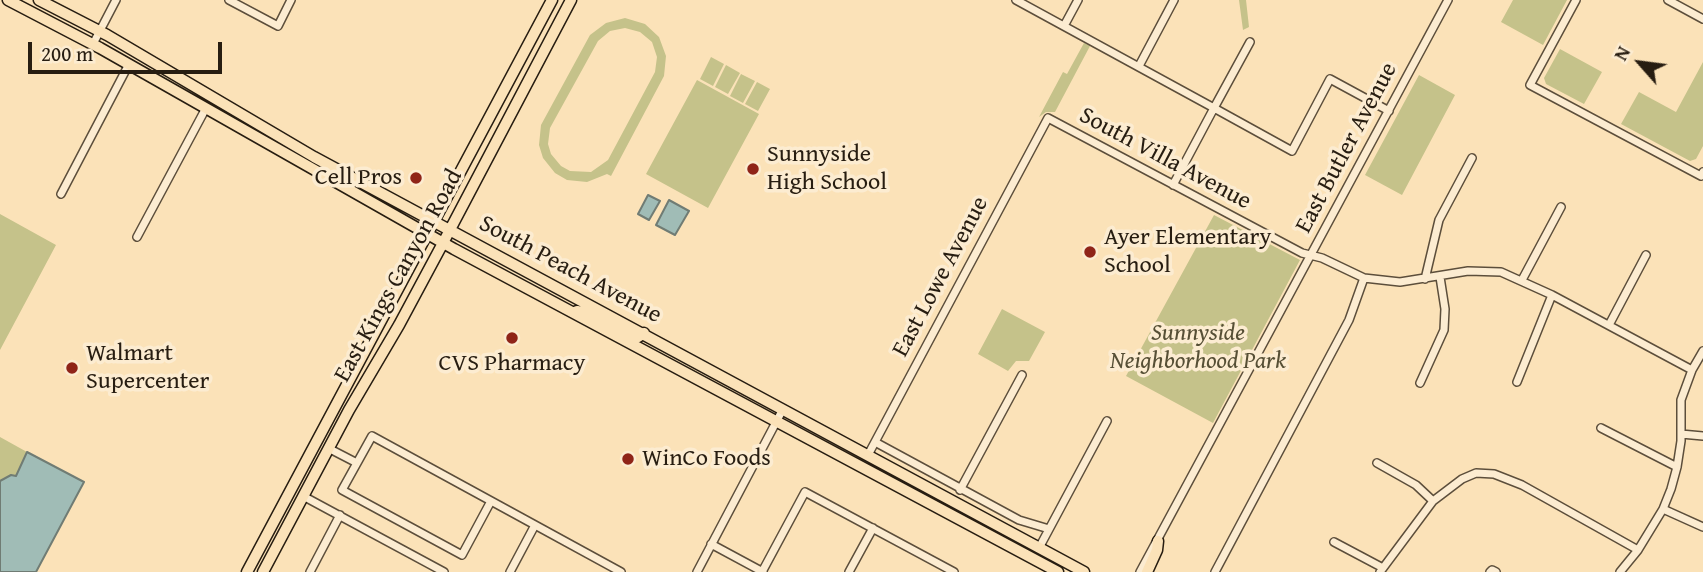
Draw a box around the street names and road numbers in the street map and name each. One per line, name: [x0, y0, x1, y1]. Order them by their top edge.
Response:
street label: East Butler Avenue: [1290, 58, 1404, 238]
street label: South Villa Avenue: [1074, 102, 1256, 216]
street label: East Kings Canyon Road: [329, 165, 469, 387]
street label: East Lowe Avenue: [887, 192, 995, 362]
street label: South Peach Avenue: [474, 210, 666, 330]

